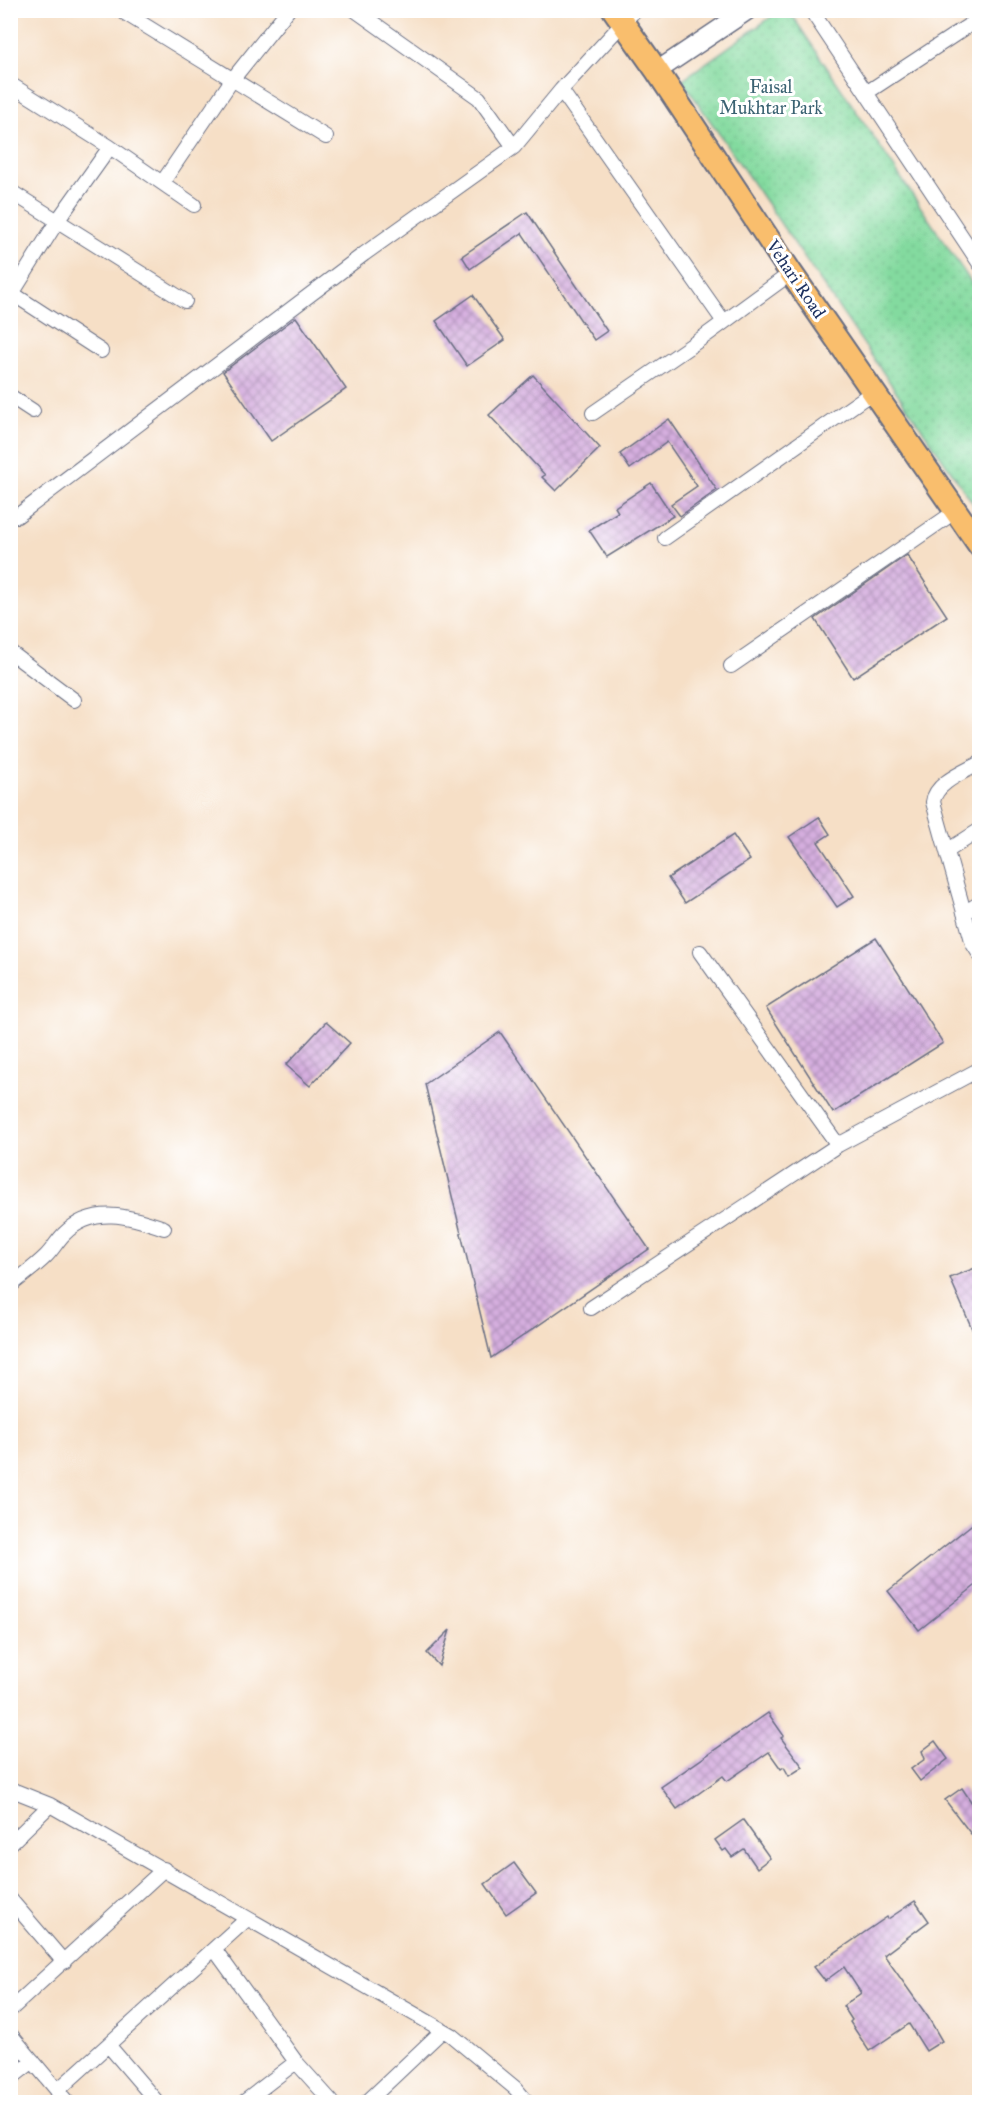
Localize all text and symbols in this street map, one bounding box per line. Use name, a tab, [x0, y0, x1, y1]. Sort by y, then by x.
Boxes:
park label: Faisal Mukhtar Park	[719, 76, 823, 119]
street label: Vehari Road	[761, 235, 830, 323]

